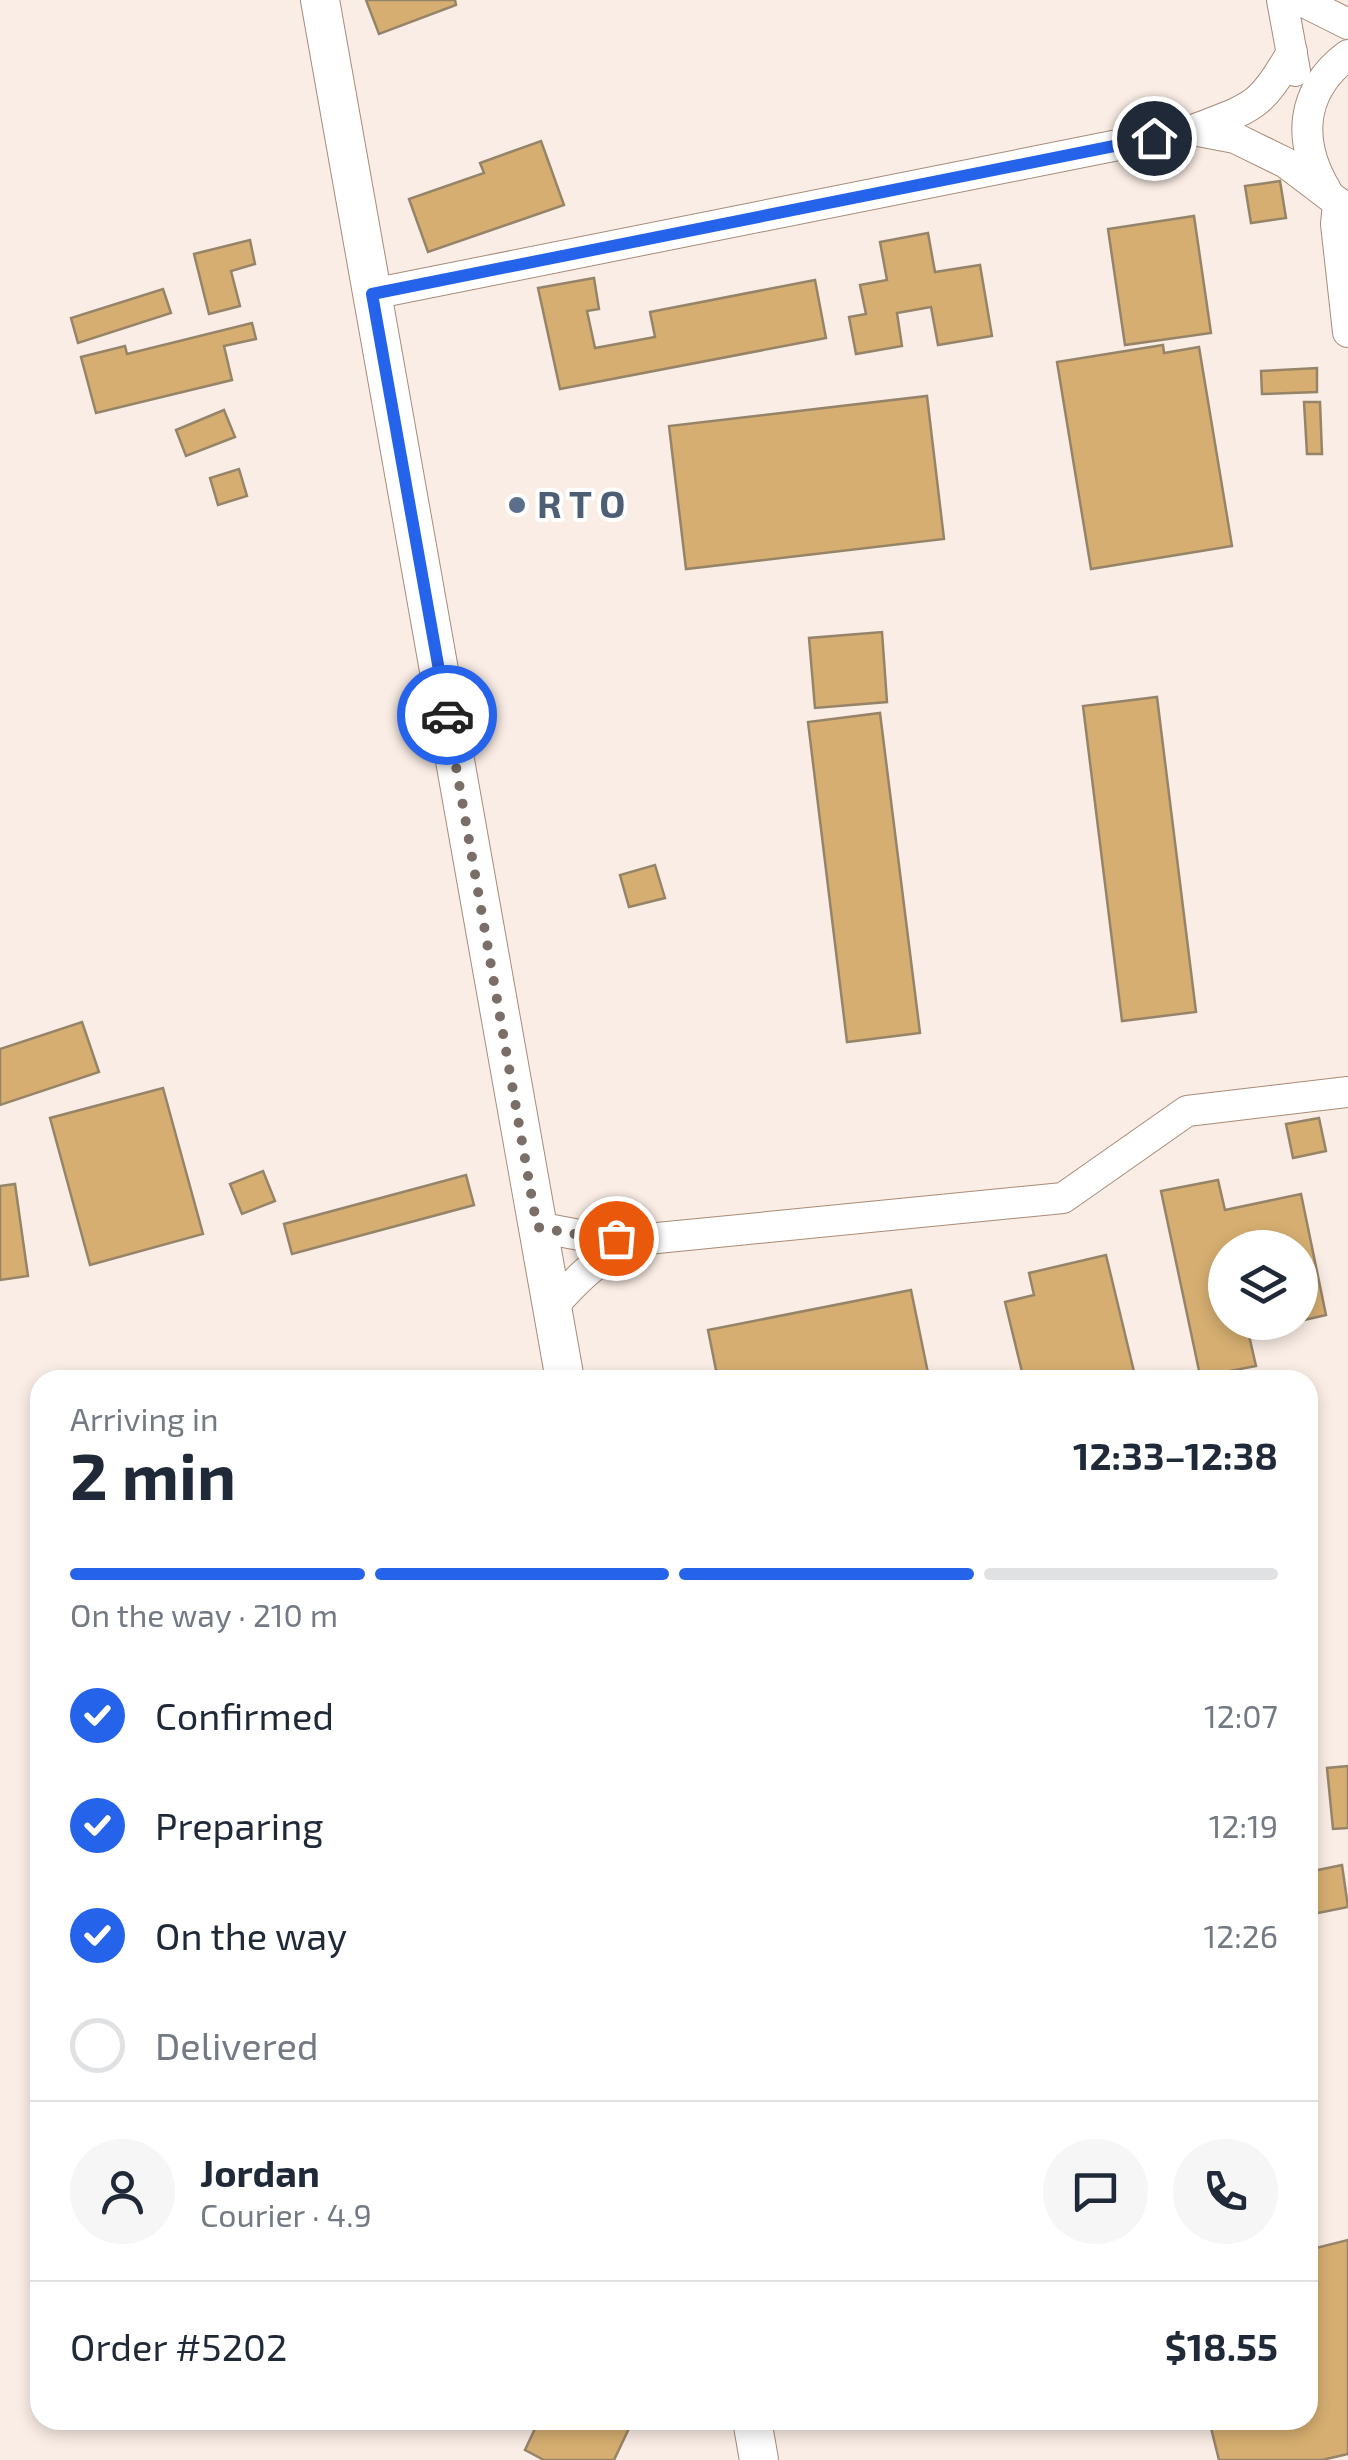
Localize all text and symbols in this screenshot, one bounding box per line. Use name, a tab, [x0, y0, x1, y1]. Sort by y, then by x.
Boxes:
pin	[1112, 96, 1197, 181]
icon: home	[1127, 111, 1182, 166]
place label: R T O	[537, 480, 625, 526]
marker: R T O	[506, 494, 528, 516]
courier	[397, 665, 497, 765]
icon: car	[420, 688, 475, 743]
pin	[574, 1196, 659, 1281]
icon: bag	[589, 1211, 644, 1266]
map controls	[1208, 1230, 1318, 1340]
button: layers	[1208, 1230, 1318, 1340]
text: Arriving in	[70, 1399, 219, 1437]
text: 12:33–12:38	[1073, 1432, 1278, 1478]
text: 2 min	[70, 1435, 236, 1513]
text: On the way · 210 m	[70, 1595, 338, 1633]
icon: check	[70, 1688, 125, 1743]
text: Confirmed	[155, 1692, 334, 1738]
text: 12:07	[1204, 1696, 1278, 1734]
icon: check	[70, 1798, 125, 1853]
text: Preparing	[155, 1802, 323, 1848]
text: 12:19	[1209, 1806, 1278, 1844]
icon: check	[70, 1908, 125, 1963]
text: On the way	[155, 1912, 347, 1958]
text: 12:26	[1203, 1916, 1278, 1954]
text: Delivered	[155, 2022, 319, 2068]
button: person	[70, 2139, 175, 2244]
button: chat	[1043, 2139, 1148, 2244]
button: phone	[1173, 2139, 1278, 2244]
text: Jordan	[200, 2149, 320, 2195]
text: Courier · 4.9	[200, 2195, 372, 2233]
text: Order #5202	[70, 2323, 287, 2369]
text: $18.55	[1165, 2323, 1278, 2369]

